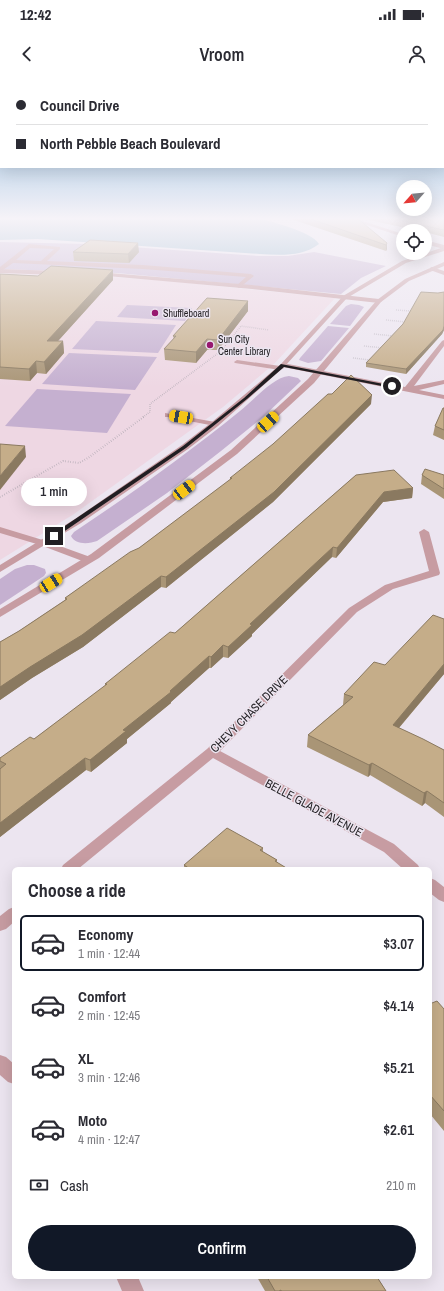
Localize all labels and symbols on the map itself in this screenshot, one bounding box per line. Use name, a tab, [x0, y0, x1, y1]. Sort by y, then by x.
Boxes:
north arrow	[396, 180, 432, 216]
place label: Shuffleboard	[163, 307, 209, 320]
marker: Shuffleboard	[150, 308, 160, 318]
place label: Sun City Center Library	[218, 333, 271, 358]
marker: Sun City Center Library	[205, 340, 215, 350]
route start	[383, 377, 401, 395]
car	[168, 409, 194, 425]
car	[255, 410, 281, 434]
callout: 1 min	[21, 478, 87, 506]
car	[171, 478, 197, 502]
route end	[45, 527, 63, 545]
car	[38, 572, 64, 594]
street label: CHEVY CHASE DRIVE	[207, 672, 291, 756]
street label: BELLE GLADE AVENUE	[262, 775, 366, 841]

